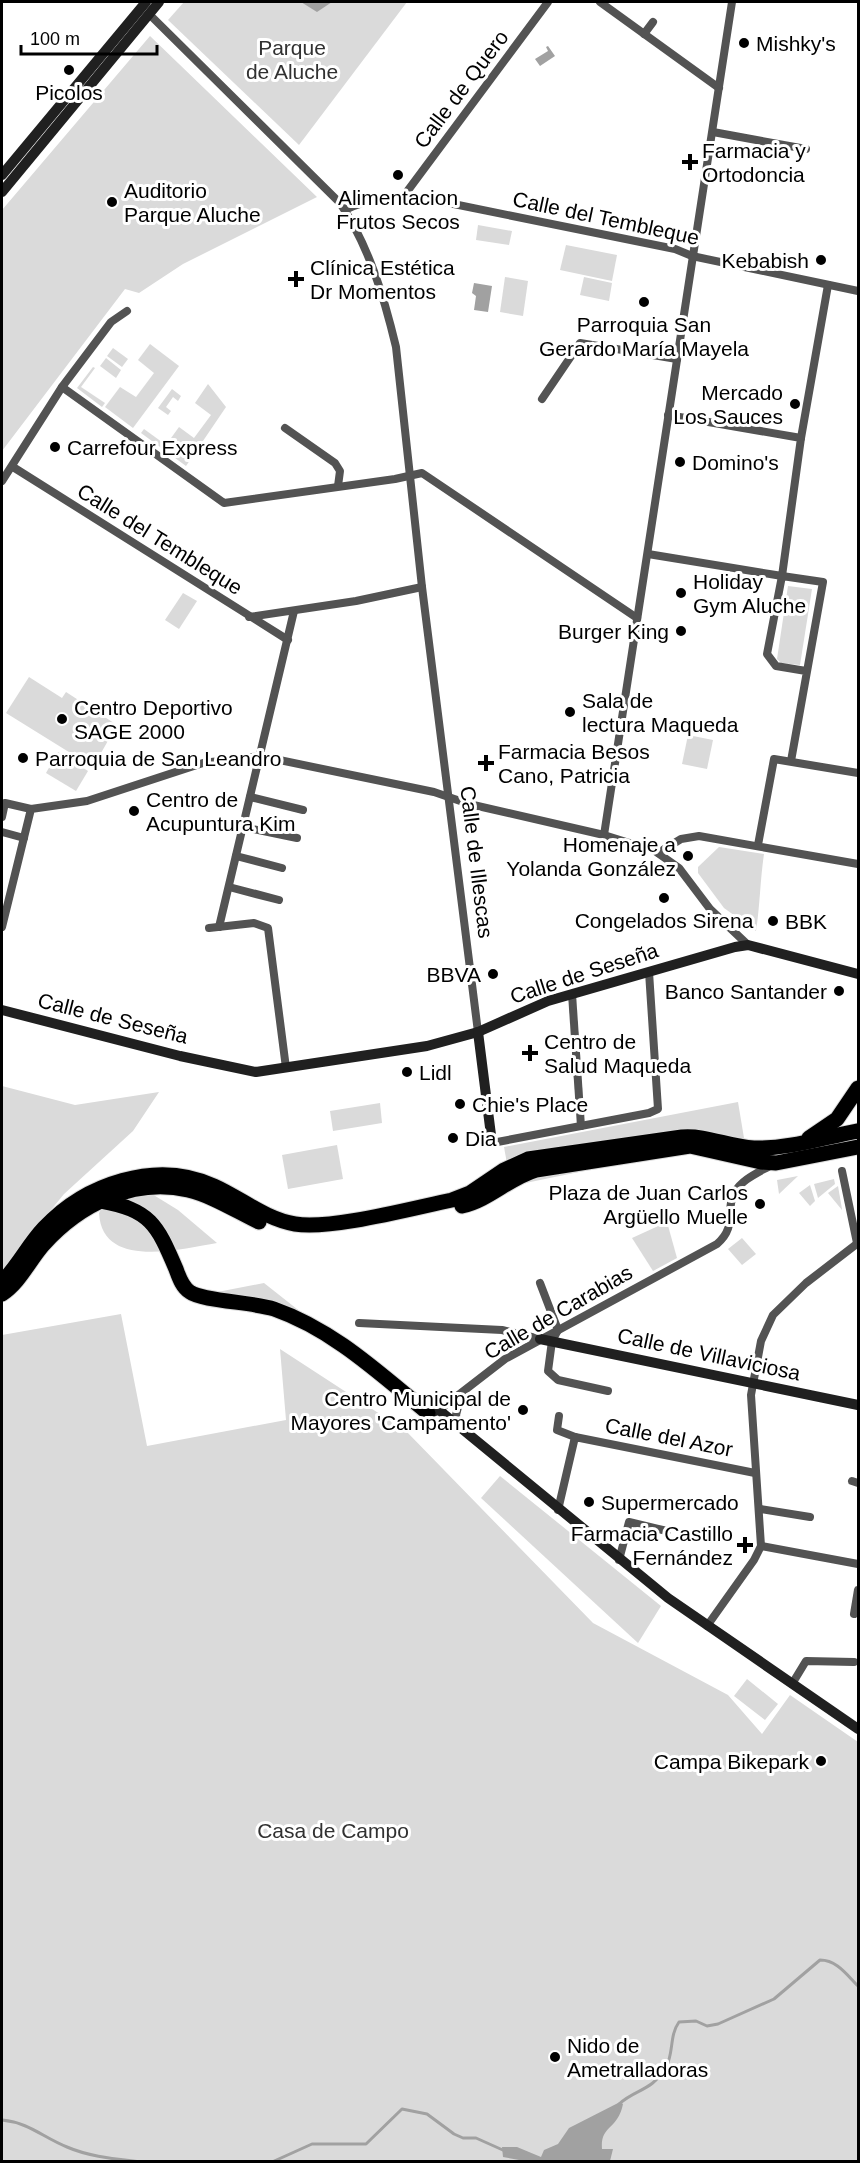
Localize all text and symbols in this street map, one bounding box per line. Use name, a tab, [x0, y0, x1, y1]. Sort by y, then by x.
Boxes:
scale bar	[21, 18, 158, 56]
street label: Calle de Quero	[409, 26, 513, 152]
text: 100 m	[30, 29, 80, 49]
place label: Mishky's	[756, 32, 836, 55]
park label: Parque de Aluche	[246, 36, 338, 83]
marker: Mishky's	[737, 36, 751, 50]
marker: Picolos	[62, 63, 76, 77]
place label: Picolos	[35, 81, 103, 104]
place label: Farmacia y Ortodoncia	[702, 139, 806, 186]
marker: Farmacia y Ortodoncia	[683, 155, 697, 169]
marker: Alimentacion Frutos Secos	[391, 168, 405, 182]
place label: Auditorio Parque Aluche	[124, 179, 261, 226]
place label: Alimentacion Frutos Secos	[336, 186, 460, 233]
street label: Calle del Tembleque	[511, 187, 701, 249]
marker: Auditorio Parque Aluche	[105, 195, 119, 209]
place label: Kebabish	[721, 249, 809, 272]
marker: Kebabish	[814, 253, 828, 267]
place label: Clínica Estética Dr Momentos	[310, 256, 455, 303]
marker: Clínica Estética Dr Momentos	[287, 270, 305, 288]
marker: Parroquia San Gerardo María Mayela	[637, 295, 651, 309]
place label: Parroquia San Gerardo María Mayela	[539, 313, 749, 360]
place label: Mercado Los Sauces	[673, 381, 783, 428]
marker: Mercado Los Sauces	[788, 397, 802, 411]
place label: Carrefour Express	[67, 436, 237, 459]
marker: Carrefour Express	[48, 440, 62, 454]
place label: Domino's	[692, 451, 779, 474]
marker: Domino's	[673, 455, 687, 469]
street label: Calle del Tembleque	[73, 479, 247, 599]
place label: Holiday Gym Aluche	[693, 570, 806, 617]
marker: Holiday Gym Aluche	[674, 586, 688, 600]
place label: Burger King	[558, 620, 669, 643]
marker: Burger King	[674, 624, 688, 638]
place label: Sala de lectura Maqueda	[582, 689, 739, 736]
place label: Centro Deportivo SAGE 2000	[74, 696, 233, 743]
marker: Sala de lectura Maqueda	[563, 705, 577, 719]
marker: Centro Deportivo SAGE 2000	[55, 712, 69, 726]
place label: Farmacia Besos Cano, Patricia	[498, 740, 650, 787]
place label: Parroquia de San Leandro	[35, 747, 281, 770]
marker: Parroquia de San Leandro	[16, 751, 30, 765]
marker: Farmacia Besos Cano, Patricia	[479, 756, 493, 770]
street label: Calle de Illescas	[456, 785, 498, 939]
place label: Centro de Acupuntura Kim	[146, 788, 295, 835]
marker: Centro de Acupuntura Kim	[127, 804, 141, 818]
place label: Homenaje a Yolanda González	[506, 833, 676, 880]
marker: Homenaje a Yolanda González	[681, 849, 695, 863]
marker: Congelados Sirena	[657, 891, 671, 905]
place label: Congelados Sirena	[575, 909, 754, 932]
place label: BBK	[785, 910, 827, 933]
marker: BBK	[766, 914, 780, 928]
street label: Calle de Seseña	[507, 938, 661, 1008]
place label: BBVA	[427, 963, 481, 986]
marker: BBVA	[486, 967, 500, 981]
place label: Banco Santander	[665, 980, 827, 1003]
marker: Banco Santander	[832, 984, 846, 998]
street label: Calle de Seseña	[35, 988, 191, 1048]
place label: Centro de Salud Maqueda	[544, 1030, 691, 1077]
marker: Centro de Salud Maqueda	[521, 1044, 539, 1062]
place label: Lidl	[419, 1061, 452, 1084]
marker: Lidl	[400, 1065, 414, 1079]
place label: Chie's Place	[472, 1093, 588, 1116]
marker: Chie's Place	[453, 1097, 467, 1111]
place label: Dia	[465, 1127, 497, 1150]
marker: Dia	[446, 1131, 460, 1145]
place label: Plaza de Juan Carlos Argüello Muelle	[548, 1181, 748, 1228]
marker: Plaza de Juan Carlos Argüello Muelle	[753, 1197, 767, 1211]
street label: Calle de Carabias	[480, 1260, 636, 1364]
street label: Calle de Villaviciosa	[615, 1323, 803, 1385]
place label: Centro Municipal de Mayores 'Campamento'	[291, 1387, 511, 1434]
marker: Centro Municipal de Mayores 'Campamento'	[516, 1403, 530, 1417]
street label: Calle del Azor	[603, 1413, 735, 1461]
place label: Supermercado	[601, 1491, 739, 1514]
marker: Supermercado	[582, 1495, 596, 1509]
place label: Farmacia Castillo Fernández	[571, 1522, 733, 1569]
marker: Farmacia Castillo Fernández	[738, 1538, 752, 1552]
place label: Campa Bikepark	[654, 1750, 809, 1773]
marker: Campa Bikepark	[814, 1754, 828, 1768]
park label: Casa de Campo	[257, 1819, 409, 1842]
place label: Nido de Ametralladoras	[567, 2034, 708, 2081]
marker: Nido de Ametralladoras	[548, 2050, 562, 2064]

